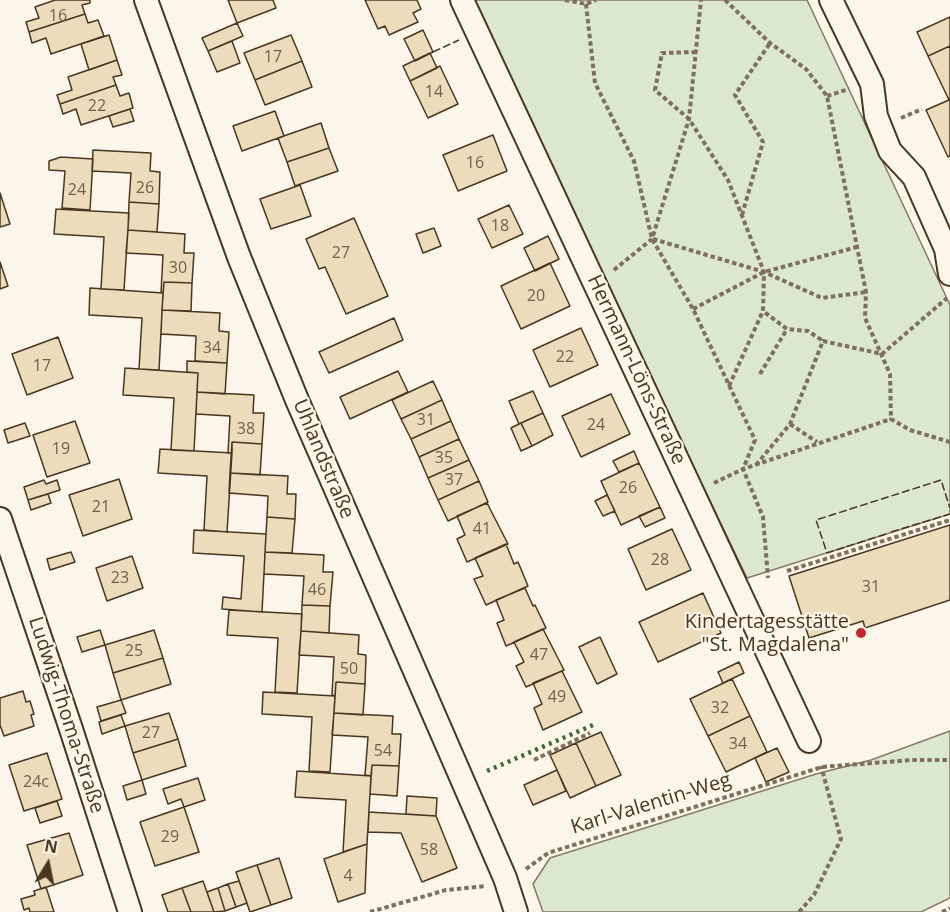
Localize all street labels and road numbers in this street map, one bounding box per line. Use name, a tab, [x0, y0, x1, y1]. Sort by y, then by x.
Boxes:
street label: Hermann-Löns-Straße	[581, 271, 691, 469]
street label: Uhlandstraße	[287, 396, 359, 522]
street label: Ludwig-Thoma-Straße	[23, 614, 109, 816]
street label: Karl-Valentin-Weg	[568, 768, 734, 840]

